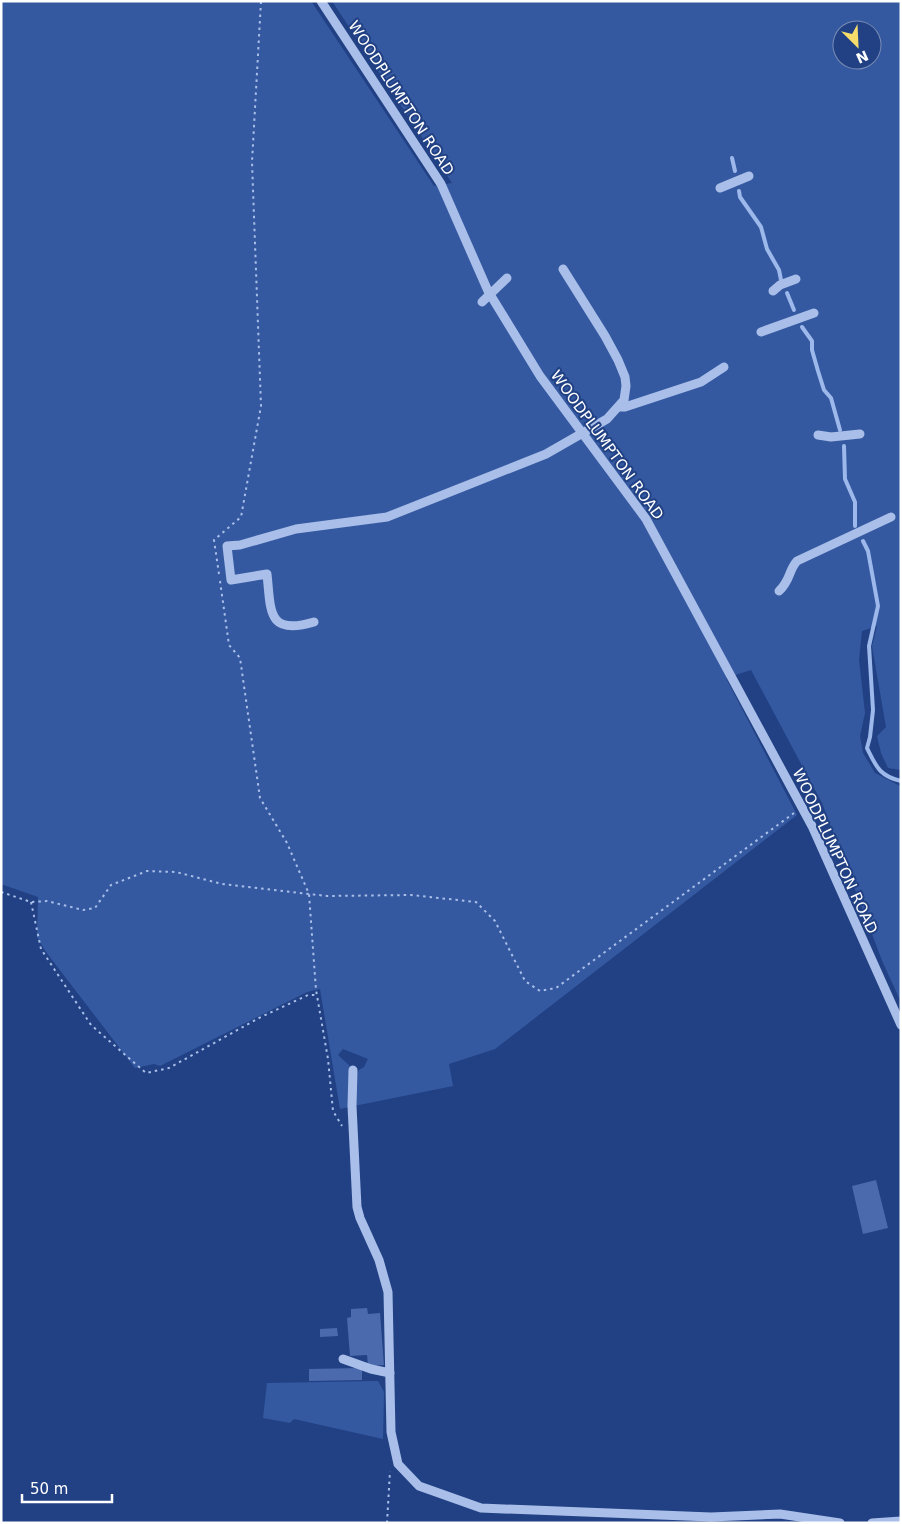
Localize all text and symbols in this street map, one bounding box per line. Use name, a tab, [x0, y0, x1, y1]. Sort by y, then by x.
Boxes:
street label: WOODPLUMPTON ROAD	[344, 17, 458, 179]
north arrow	[832, 20, 882, 70]
text: N	[854, 47, 871, 67]
street label: WOODPLUMPTON ROAD	[547, 367, 667, 523]
street label: WOODPLUMPTON ROAD	[789, 765, 881, 937]
scale bar	[22, 1472, 112, 1504]
text: 50 m	[30, 1480, 68, 1498]

